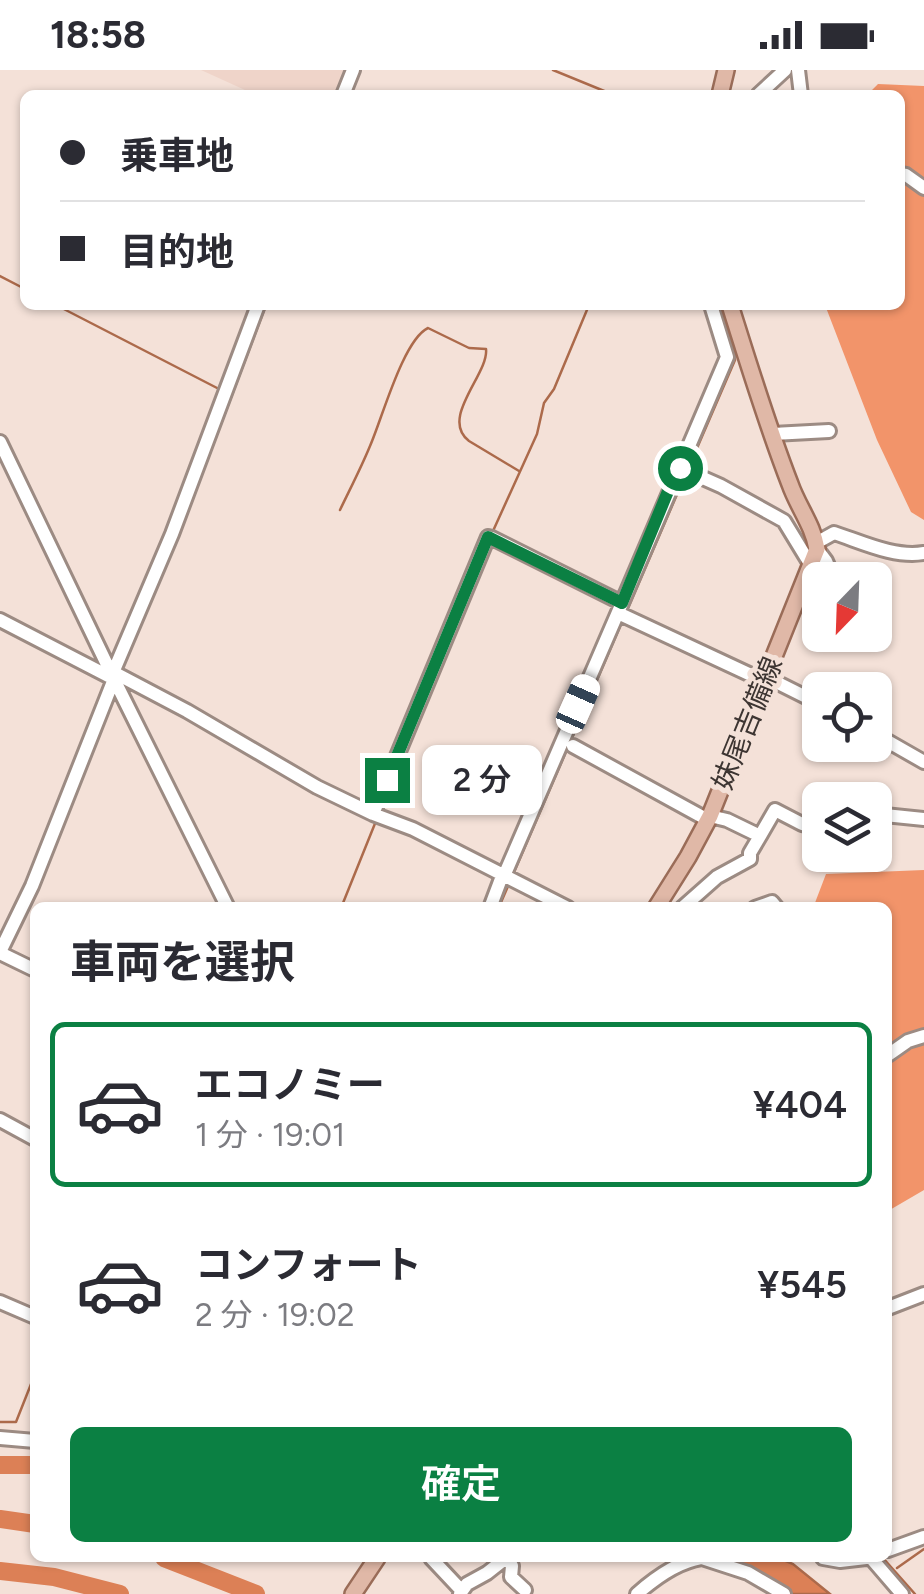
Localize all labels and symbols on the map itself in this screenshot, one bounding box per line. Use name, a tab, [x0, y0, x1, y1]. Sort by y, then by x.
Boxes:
route start	[658, 446, 703, 491]
north arrow	[802, 562, 892, 652]
street label: 妹尾吉備線	[705, 652, 789, 794]
car	[552, 670, 604, 738]
callout: 2 分	[422, 745, 542, 815]
route end	[365, 758, 410, 803]

